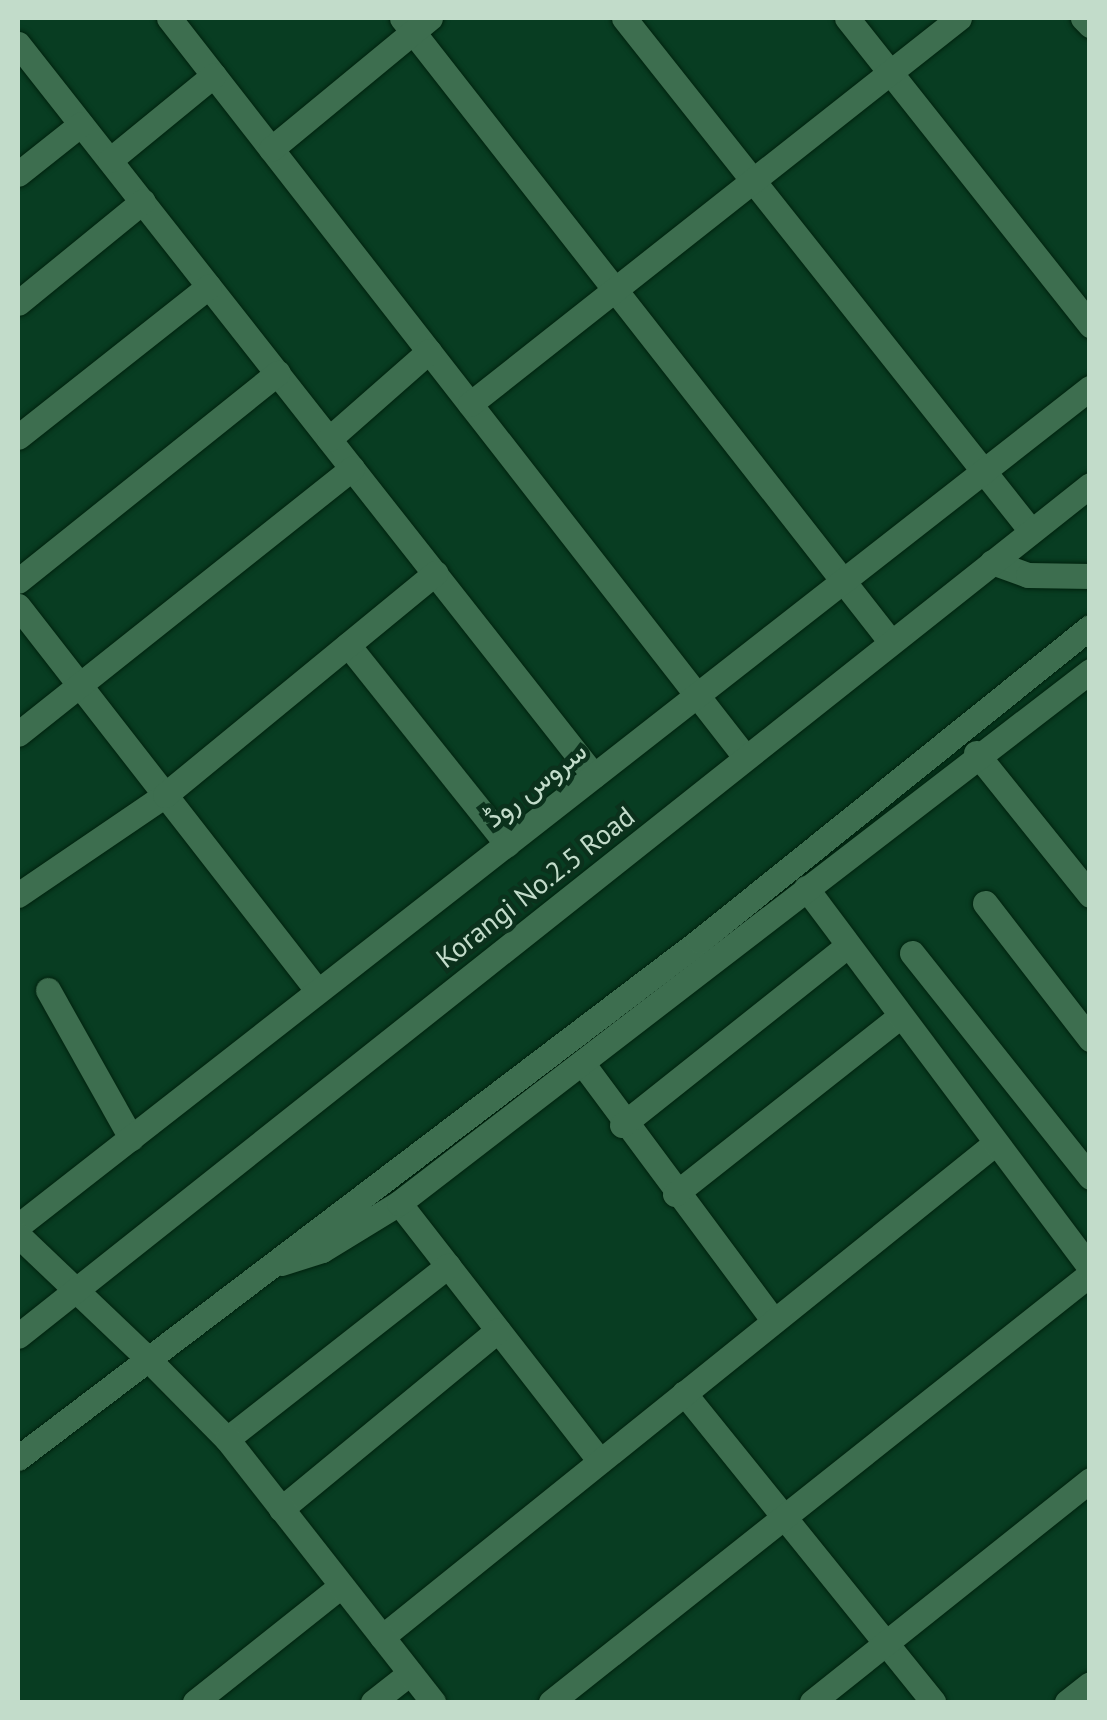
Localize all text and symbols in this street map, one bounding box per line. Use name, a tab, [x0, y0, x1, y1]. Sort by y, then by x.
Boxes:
street label: سروس روڈ	[477, 734, 593, 834]
street label: Korangi No.2.5 Road	[429, 799, 641, 975]

